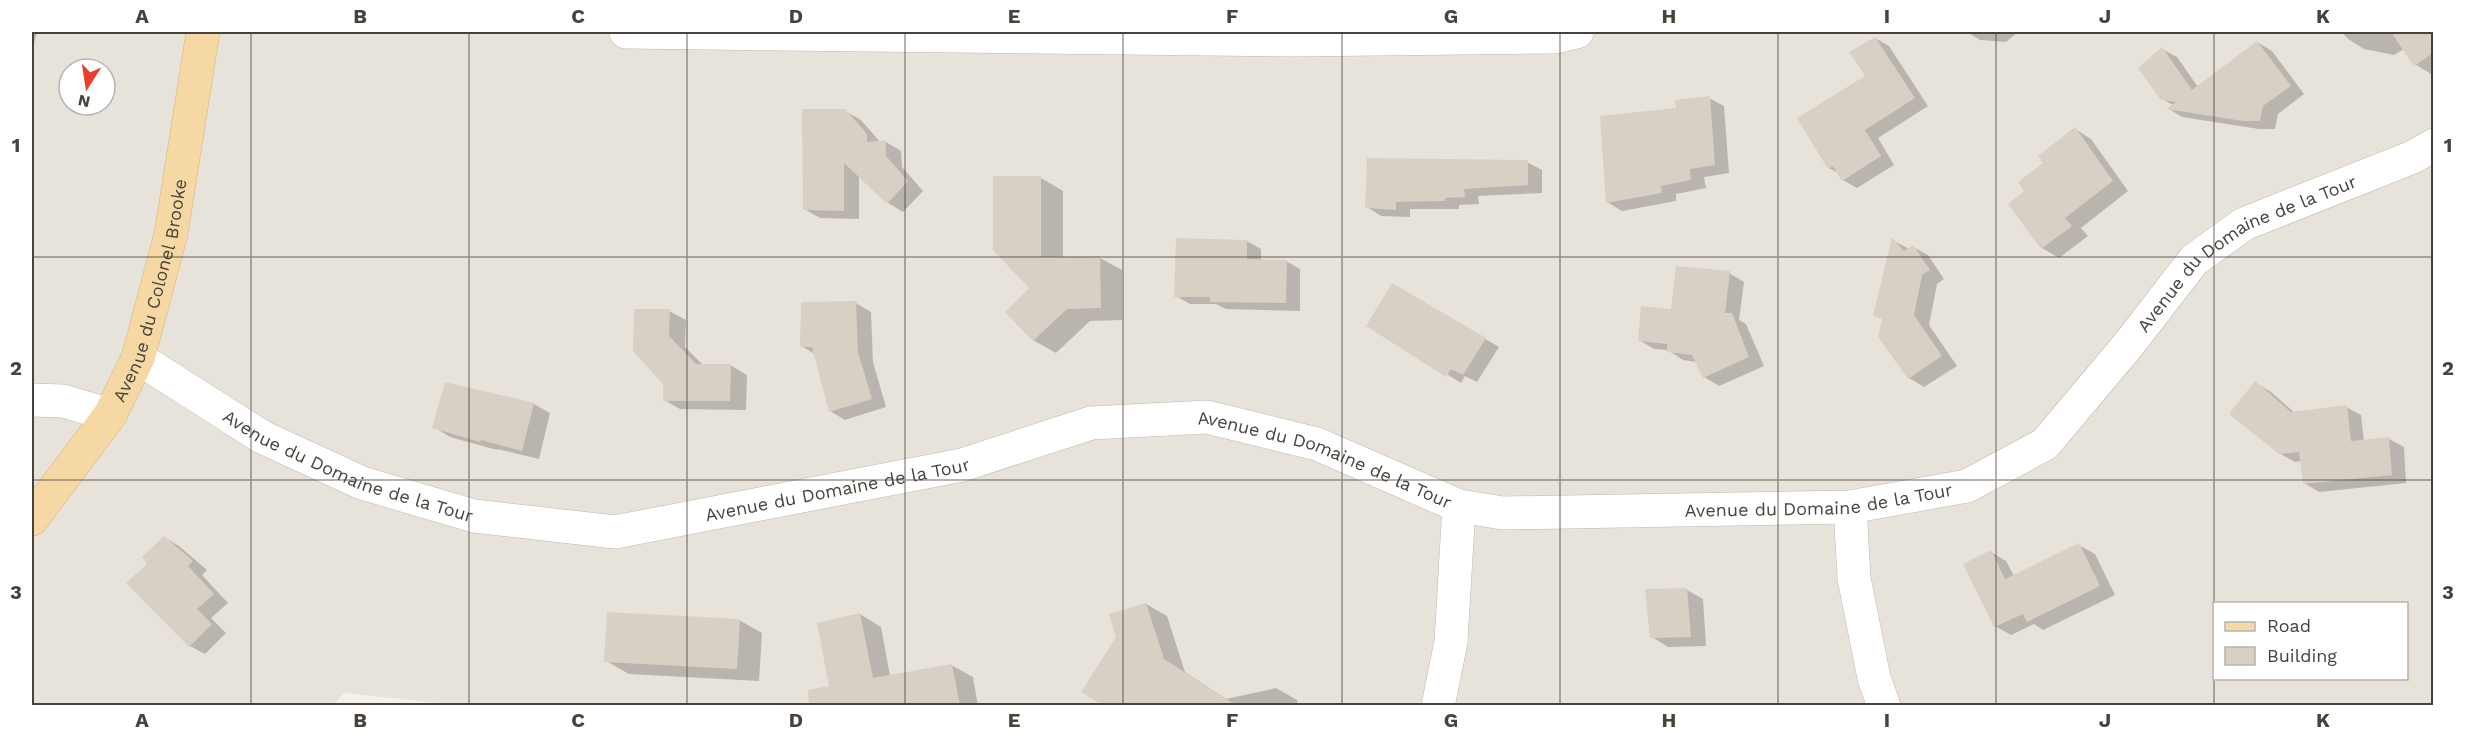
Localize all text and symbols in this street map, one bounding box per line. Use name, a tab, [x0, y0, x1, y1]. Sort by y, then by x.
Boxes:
text: A	[135, 4, 149, 28]
text: B	[353, 4, 367, 28]
text: C	[571, 4, 585, 28]
text: D	[789, 4, 803, 28]
text: E	[1008, 4, 1020, 28]
text: F	[1226, 4, 1238, 28]
text: G	[1444, 4, 1458, 28]
text: H	[1662, 4, 1676, 28]
text: I	[1884, 4, 1890, 28]
text: J	[2099, 4, 2111, 28]
text: K	[2316, 4, 2330, 28]
north arrow	[57, 57, 117, 117]
text: N	[76, 91, 92, 112]
text: 1	[12, 133, 20, 157]
text: 1	[2444, 133, 2452, 157]
street label: Avenue du Domaine de la Tour	[2132, 170, 2359, 336]
street label: Avenue du Colonel Brooke	[108, 177, 190, 405]
text: 2	[10, 356, 22, 380]
text: 2	[2442, 356, 2454, 380]
street label: Avenue du Domaine de la Tour	[220, 405, 476, 526]
street label: Avenue du Domaine de la Tour	[1197, 406, 1455, 512]
street label: Avenue du Domaine de la Tour	[703, 453, 972, 525]
street label: Avenue du Domaine de la Tour	[1685, 478, 1954, 520]
text: 3	[10, 580, 22, 604]
text: 3	[2442, 580, 2454, 604]
legend	[2213, 602, 2408, 680]
text: Road	[2267, 615, 2311, 636]
text: Building	[2267, 645, 2337, 666]
text: A	[135, 708, 149, 732]
text: B	[353, 708, 367, 732]
text: C	[571, 708, 585, 732]
text: D	[789, 708, 803, 732]
text: E	[1008, 708, 1020, 732]
text: F	[1226, 708, 1238, 732]
text: G	[1444, 708, 1458, 732]
text: H	[1662, 708, 1676, 732]
text: I	[1884, 708, 1890, 732]
text: J	[2099, 708, 2111, 732]
text: K	[2316, 708, 2330, 732]

